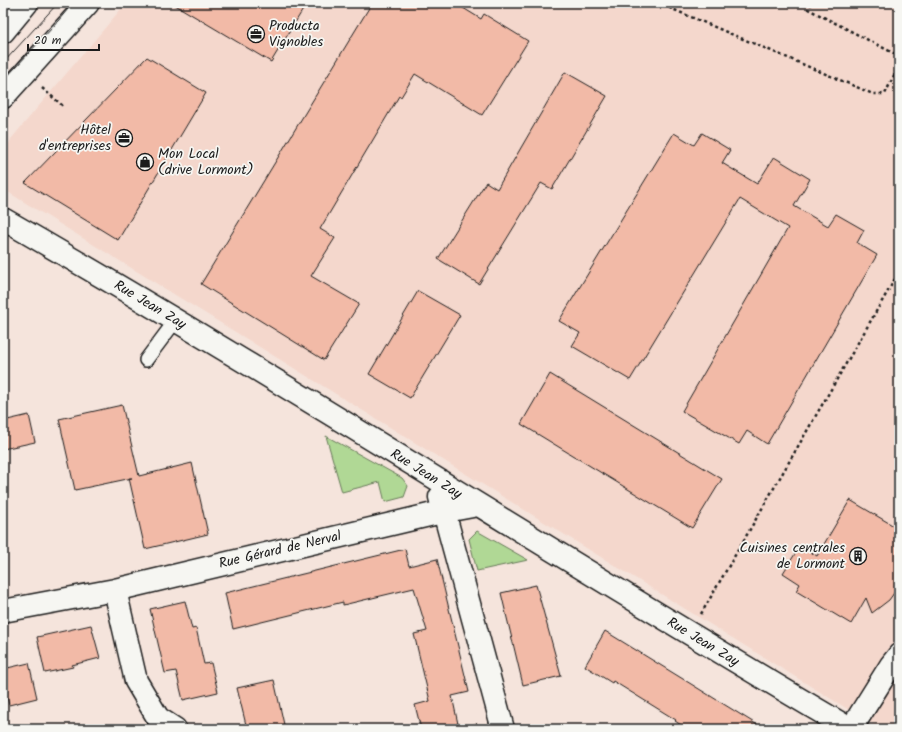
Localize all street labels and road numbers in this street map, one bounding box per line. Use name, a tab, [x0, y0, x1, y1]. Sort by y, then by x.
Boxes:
street label: Rue Jean Zay	[110, 275, 191, 336]
street label: Rue Jean Zay	[386, 443, 467, 505]
street label: Rue Gérard de Nerval	[217, 525, 344, 575]
street label: Rue Jean Zay	[663, 612, 744, 673]

